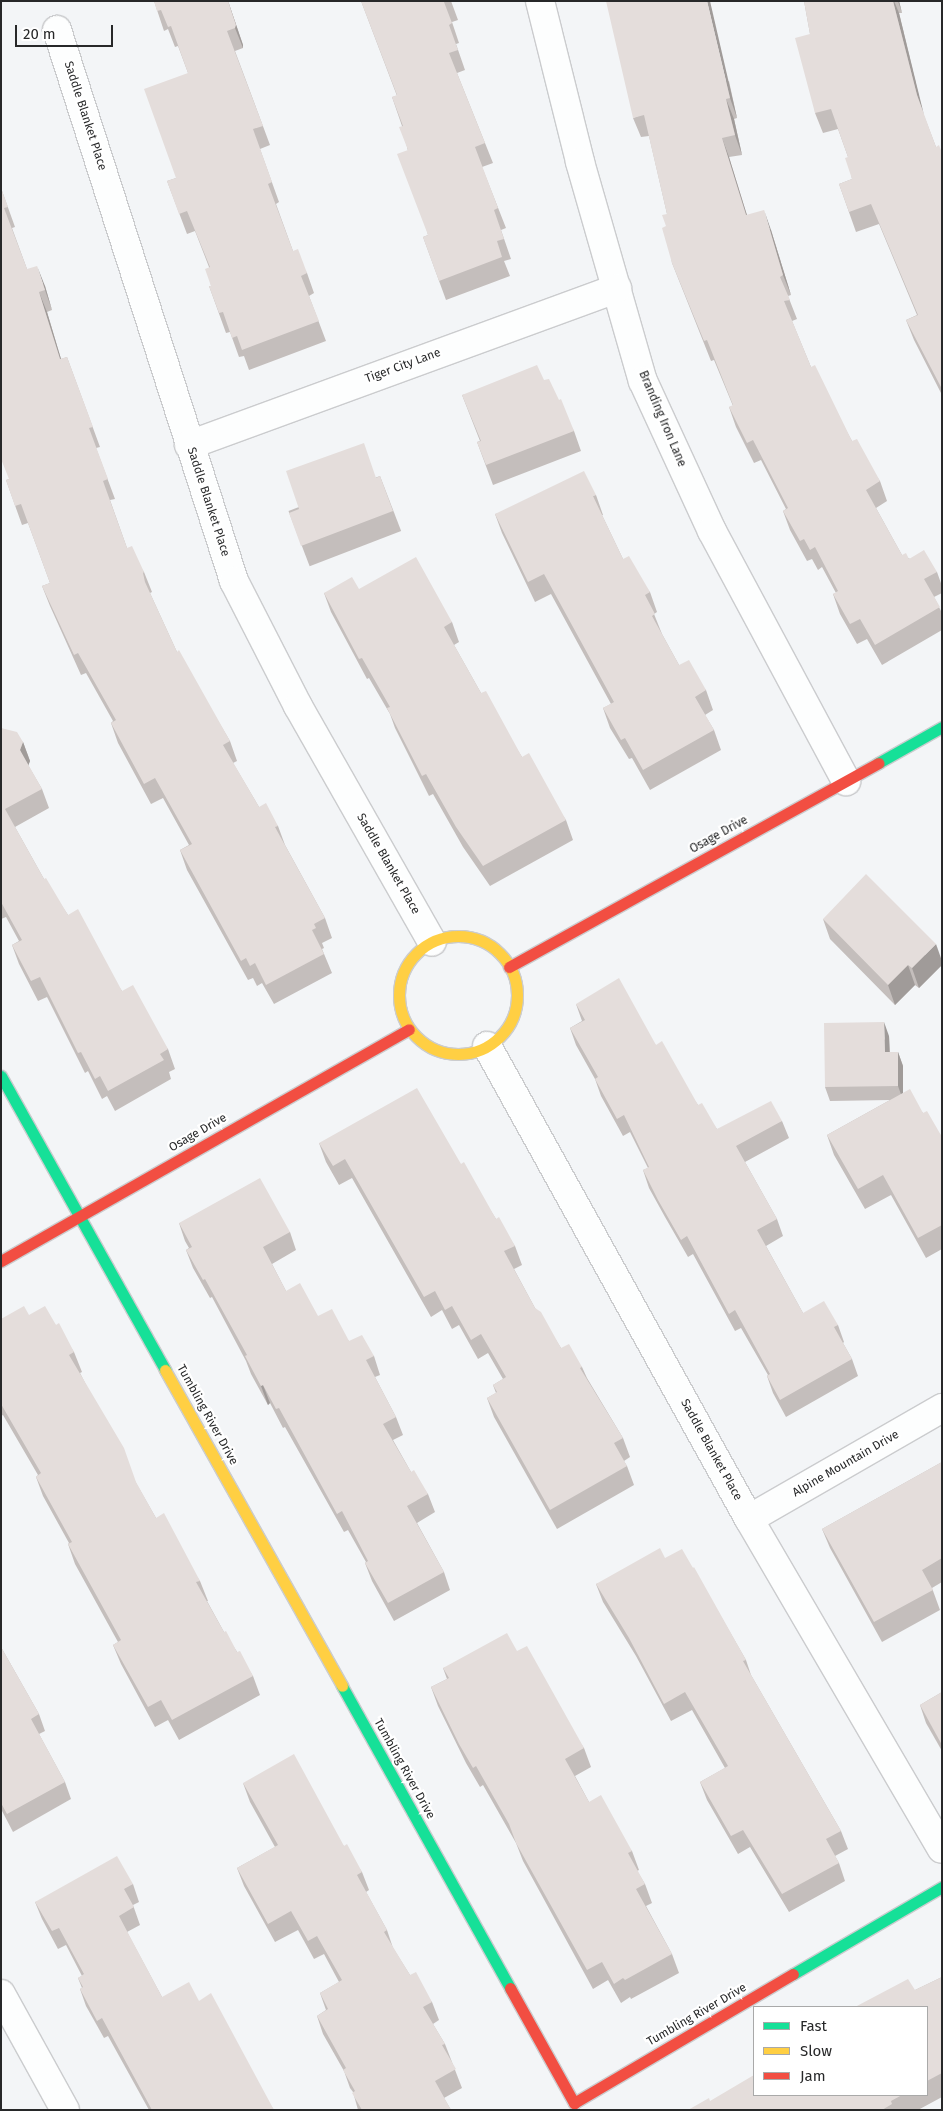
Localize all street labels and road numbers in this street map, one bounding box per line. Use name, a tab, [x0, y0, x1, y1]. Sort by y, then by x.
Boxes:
street label: Saddle Blanket Place	[61, 60, 109, 172]
street label: Tiger City Lane	[363, 346, 443, 386]
street label: Branding Iron Lane	[635, 369, 689, 469]
street label: Saddle Blanket Place	[184, 446, 232, 558]
street label: Saddle Blanket Place	[353, 811, 423, 917]
street label: Osage Drive	[687, 813, 751, 857]
street label: Osage Drive	[167, 1111, 229, 1155]
street label: Tumbling River Drive	[173, 1362, 241, 1468]
street label: Saddle Blanket Place	[677, 1397, 745, 1503]
street label: Alpine Mountain Drive	[790, 1428, 902, 1500]
street label: Tumbling River Drive	[370, 1716, 438, 1822]
street label: Tumbling River Drive	[645, 1981, 749, 2049]

